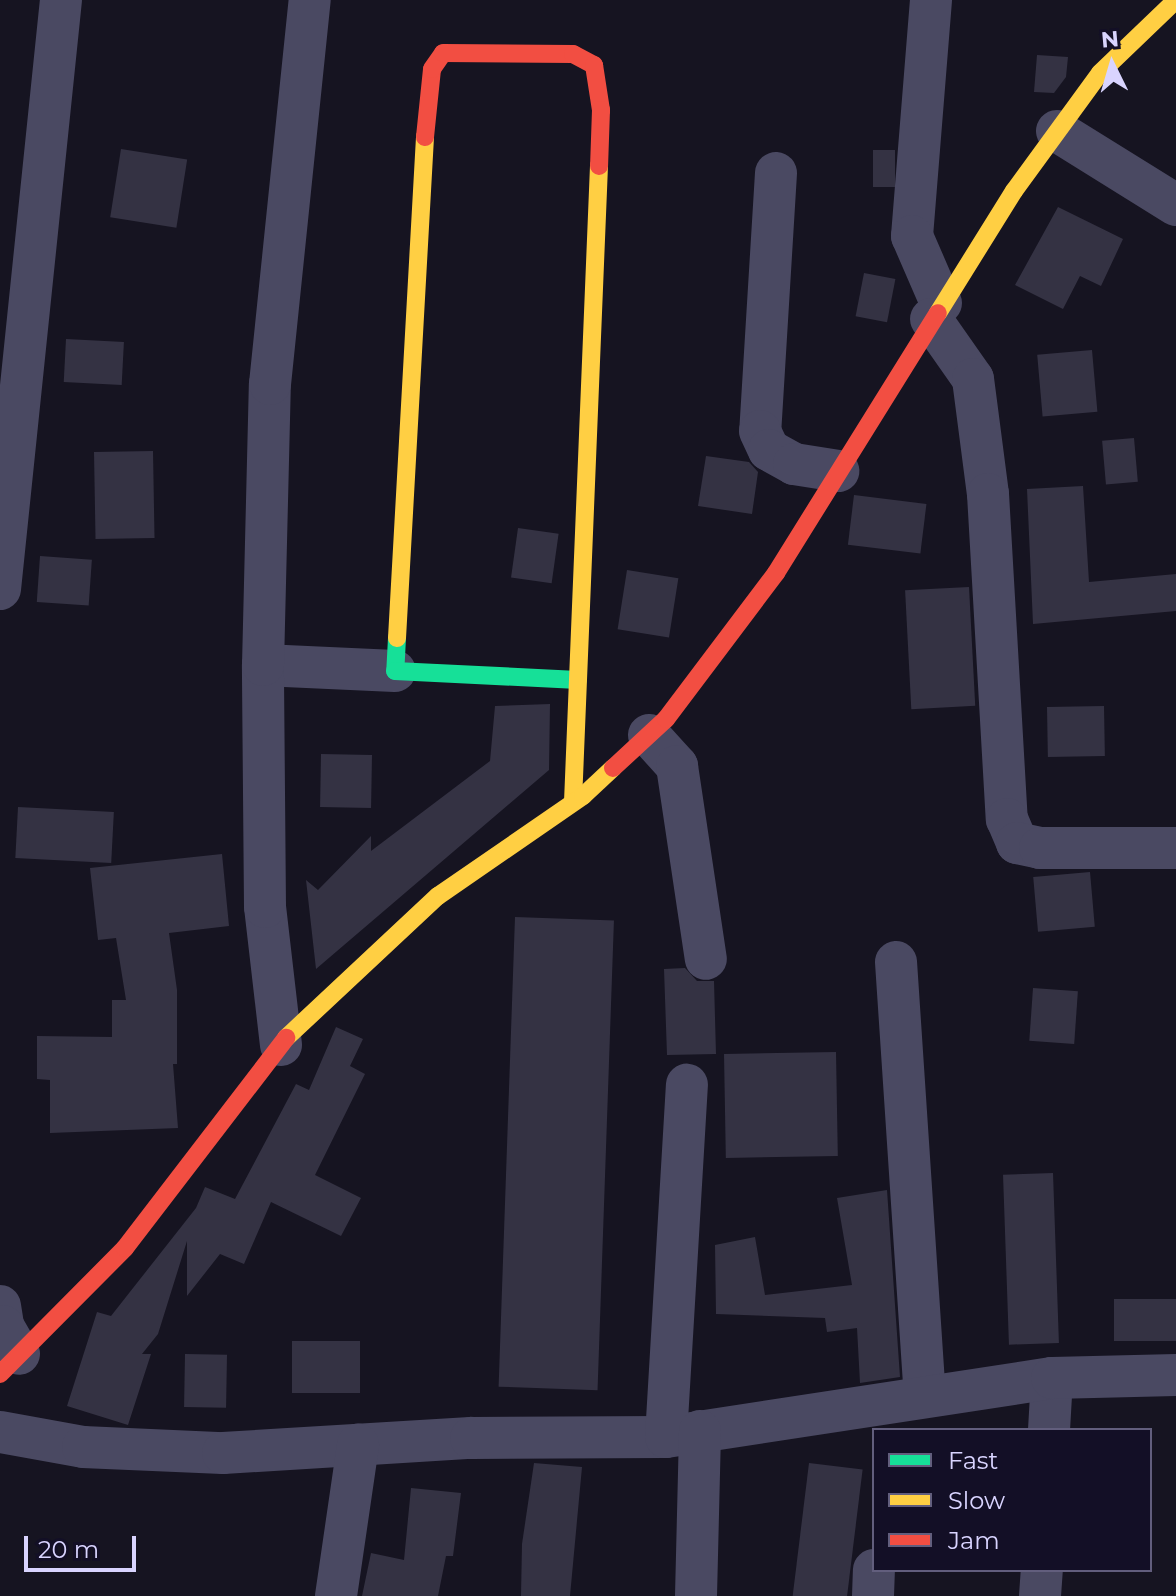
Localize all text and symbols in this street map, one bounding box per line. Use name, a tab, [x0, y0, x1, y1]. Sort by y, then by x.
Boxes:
north arrow	[1072, 24, 1152, 104]
text: N	[1100, 25, 1120, 54]
legend	[872, 1428, 1152, 1572]
text: Fast	[948, 1446, 998, 1475]
text: Slow	[948, 1486, 1005, 1515]
scale bar	[28, 1520, 140, 1570]
text: Jam	[948, 1526, 1000, 1555]
text: 20 m	[38, 1535, 99, 1564]

